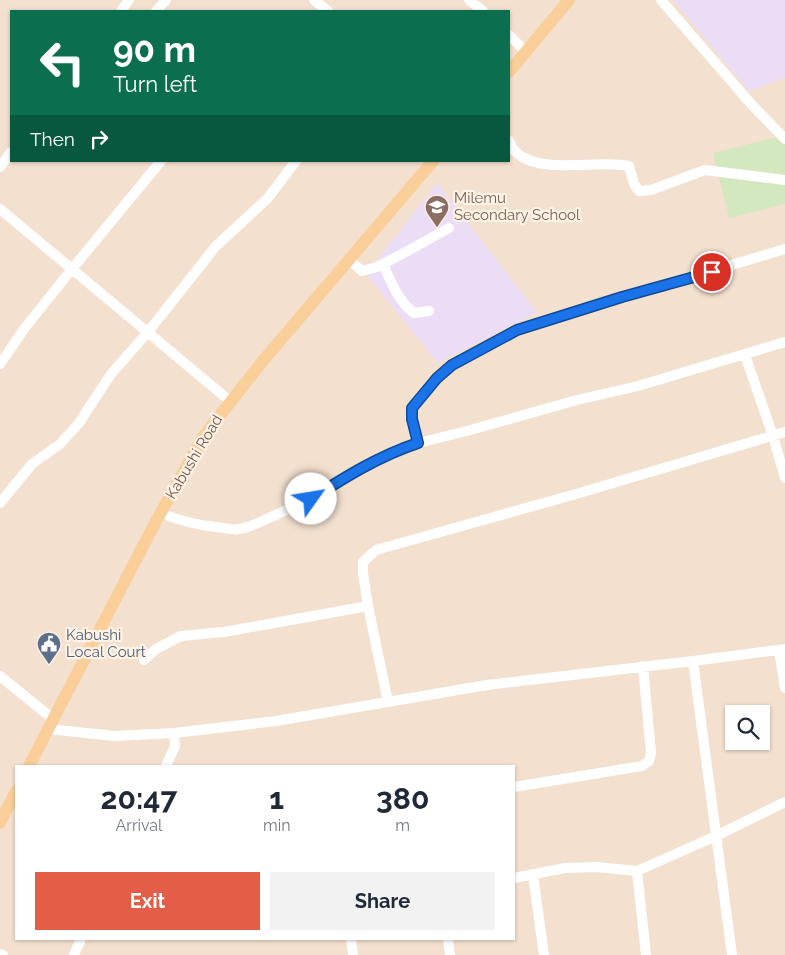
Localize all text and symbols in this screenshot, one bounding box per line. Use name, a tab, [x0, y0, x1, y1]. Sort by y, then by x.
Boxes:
text: 90 m	[113, 29, 196, 70]
icon: left	[30, 30, 95, 95]
text: Turn left	[113, 71, 197, 97]
icon: right	[85, 125, 113, 153]
text: Then	[30, 128, 75, 150]
place label: Milemu Secondary School	[454, 189, 581, 224]
school or university icon: Milemu Secondary School	[424, 194, 450, 228]
pin	[691, 251, 733, 293]
icon: arrive	[698, 258, 726, 286]
street label: Kabushi Road	[162, 412, 226, 502]
position arrow	[284, 472, 336, 524]
place label: Kabushi Local Court	[66, 626, 146, 661]
public building icon: Kabushi Local Court	[36, 631, 62, 665]
map controls	[725, 705, 770, 750]
button: search	[725, 705, 770, 750]
text: 20:47	[101, 781, 177, 816]
text: 1	[269, 781, 284, 816]
text: 380	[376, 781, 429, 816]
text: Arrival	[116, 816, 162, 835]
text: min	[263, 816, 290, 835]
text: m	[395, 816, 410, 835]
button: Exit	[35, 872, 260, 930]
button: Share	[270, 872, 495, 930]

